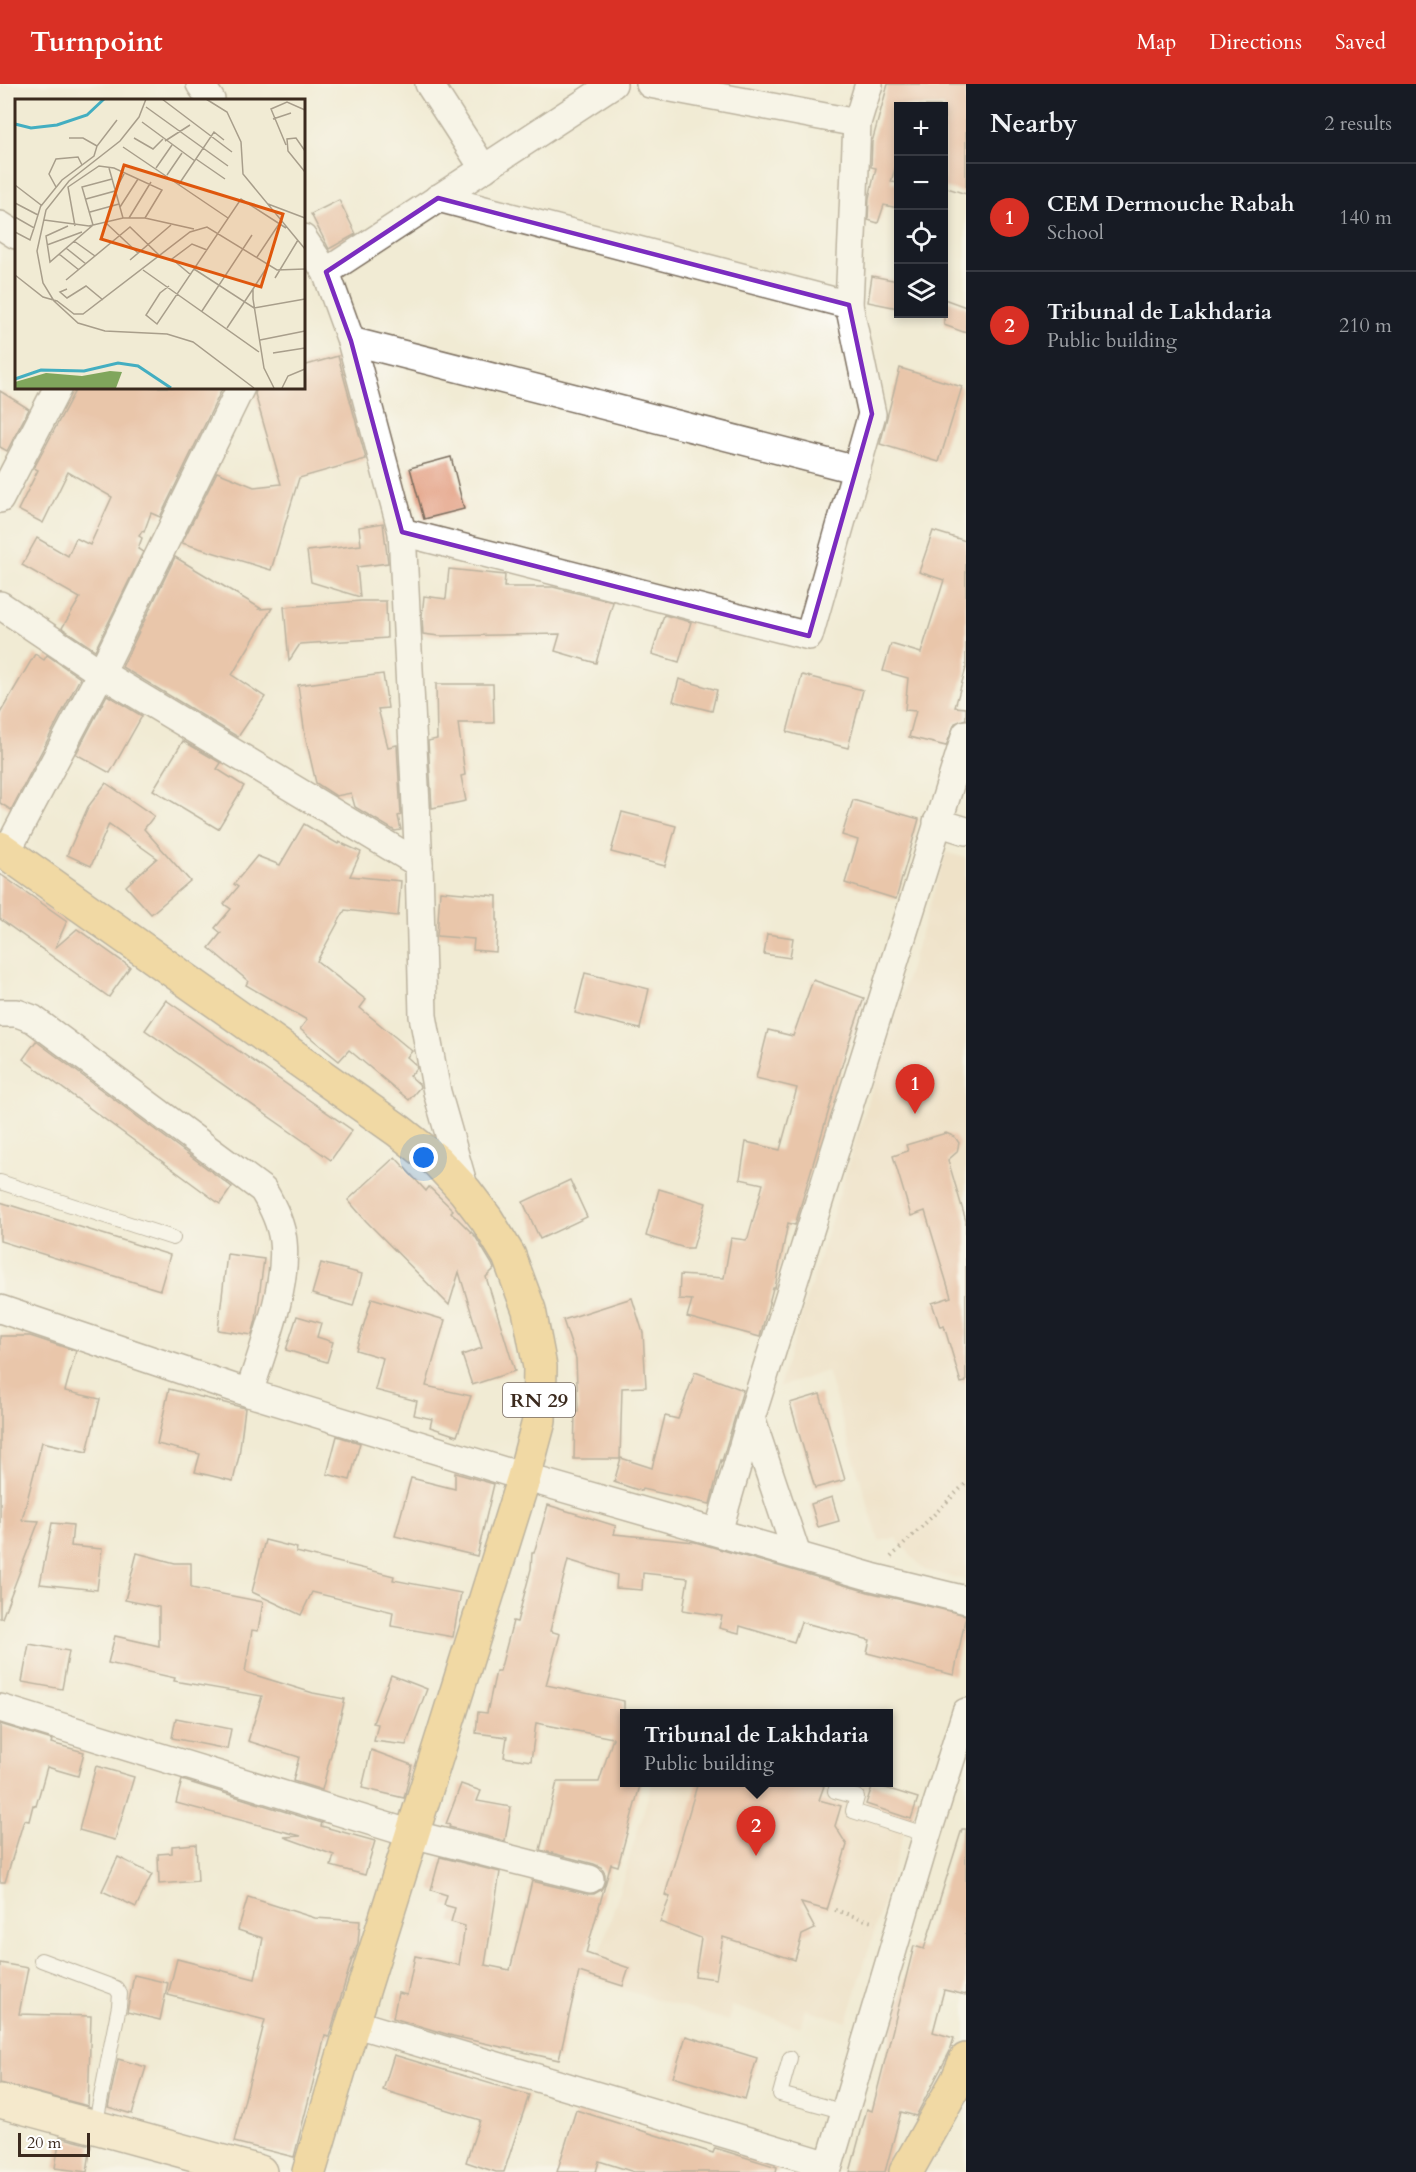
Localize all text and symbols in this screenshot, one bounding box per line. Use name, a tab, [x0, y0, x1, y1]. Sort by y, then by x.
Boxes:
text: Turnpoint	[30, 23, 163, 61]
text: Map	[1136, 28, 1176, 57]
text: Directions	[1209, 28, 1302, 57]
text: Saved	[1335, 28, 1386, 57]
inset map	[15, 99, 304, 388]
map controls	[894, 102, 948, 318]
button: +	[894, 102, 948, 156]
text: Nearby	[990, 106, 1078, 141]
text: 2 results	[1324, 110, 1392, 137]
button: −	[894, 156, 948, 210]
text: CEM Dermouche Rabah	[1047, 189, 1295, 219]
text: 1	[1004, 204, 1015, 231]
text: 140 m	[1339, 204, 1392, 231]
button: locate	[894, 210, 948, 264]
text: School	[1047, 219, 1104, 246]
button: layers	[894, 264, 948, 318]
text: Tribunal de Lakhdaria	[1047, 297, 1272, 327]
text: 2	[1004, 312, 1015, 339]
text: 210 m	[1339, 312, 1392, 339]
text: Public building	[1047, 327, 1177, 354]
pin: 1	[896, 1064, 934, 1114]
your location	[409, 1143, 438, 1172]
road number: RN 29	[503, 1383, 575, 1417]
popup	[620, 1709, 893, 1787]
text: Tribunal de Lakhdaria	[644, 1720, 869, 1750]
text: Public building	[644, 1750, 774, 1777]
pin: 2	[736, 1806, 776, 1856]
scale bar	[18, 2130, 90, 2158]
text: 20 m	[27, 2132, 61, 2154]

